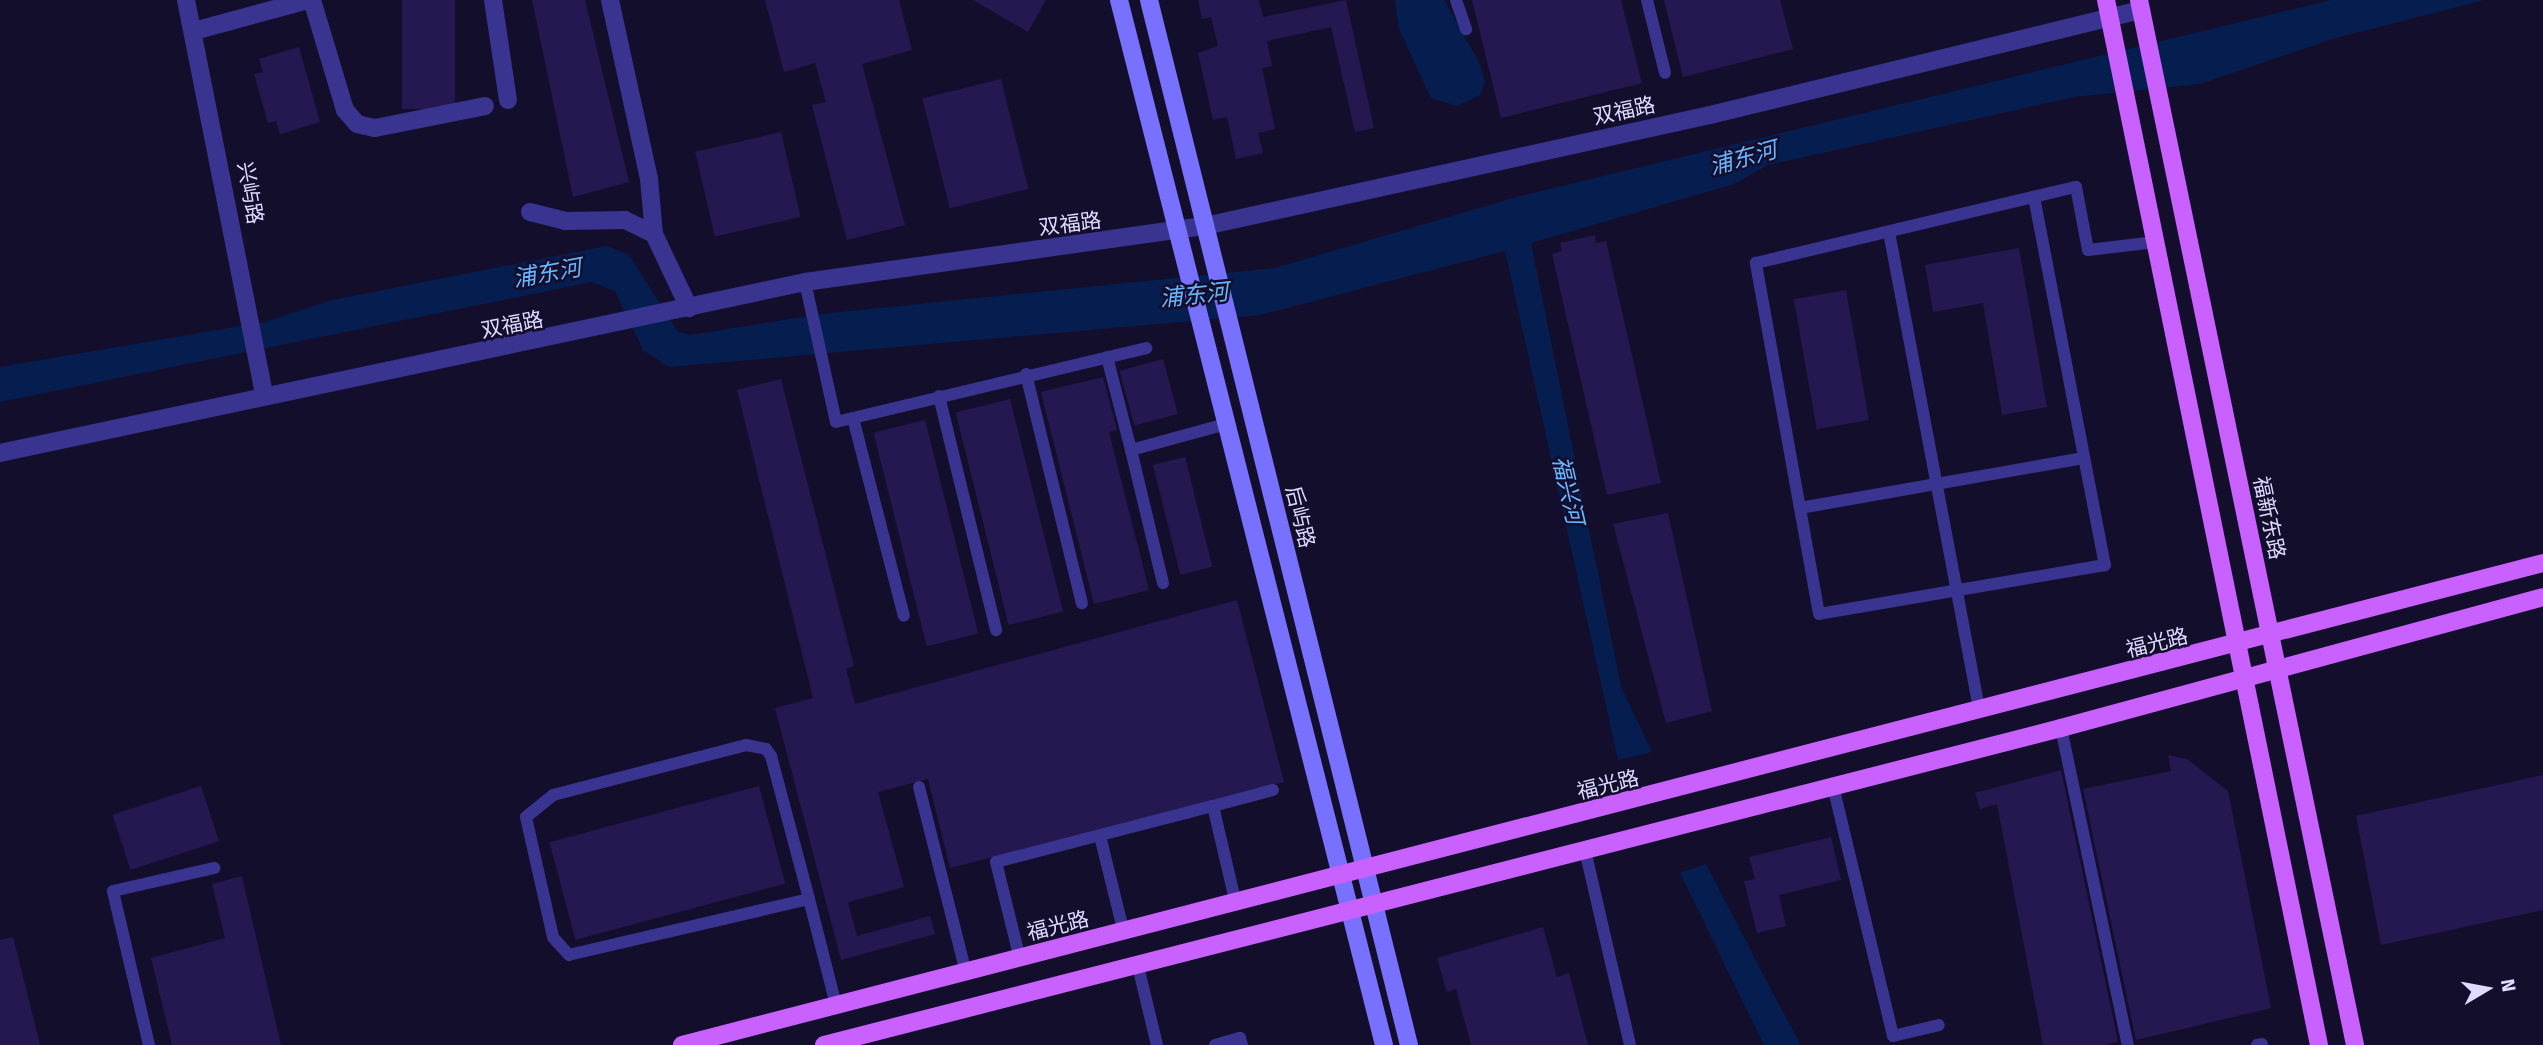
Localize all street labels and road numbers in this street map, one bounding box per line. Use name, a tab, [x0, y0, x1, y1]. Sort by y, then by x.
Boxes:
street label: 双福路	[1591, 92, 1657, 130]
street label: 兴屿路	[232, 160, 268, 226]
street label: 双福路	[1037, 208, 1103, 240]
street label: 双福路	[479, 307, 545, 343]
street label: 福新东路	[2248, 474, 2290, 562]
street label: 后屿路	[1280, 483, 1320, 551]
street label: 福光路	[2123, 623, 2191, 663]
street label: 福光路	[1574, 765, 1642, 805]
street label: 福光路	[1024, 906, 1092, 946]

